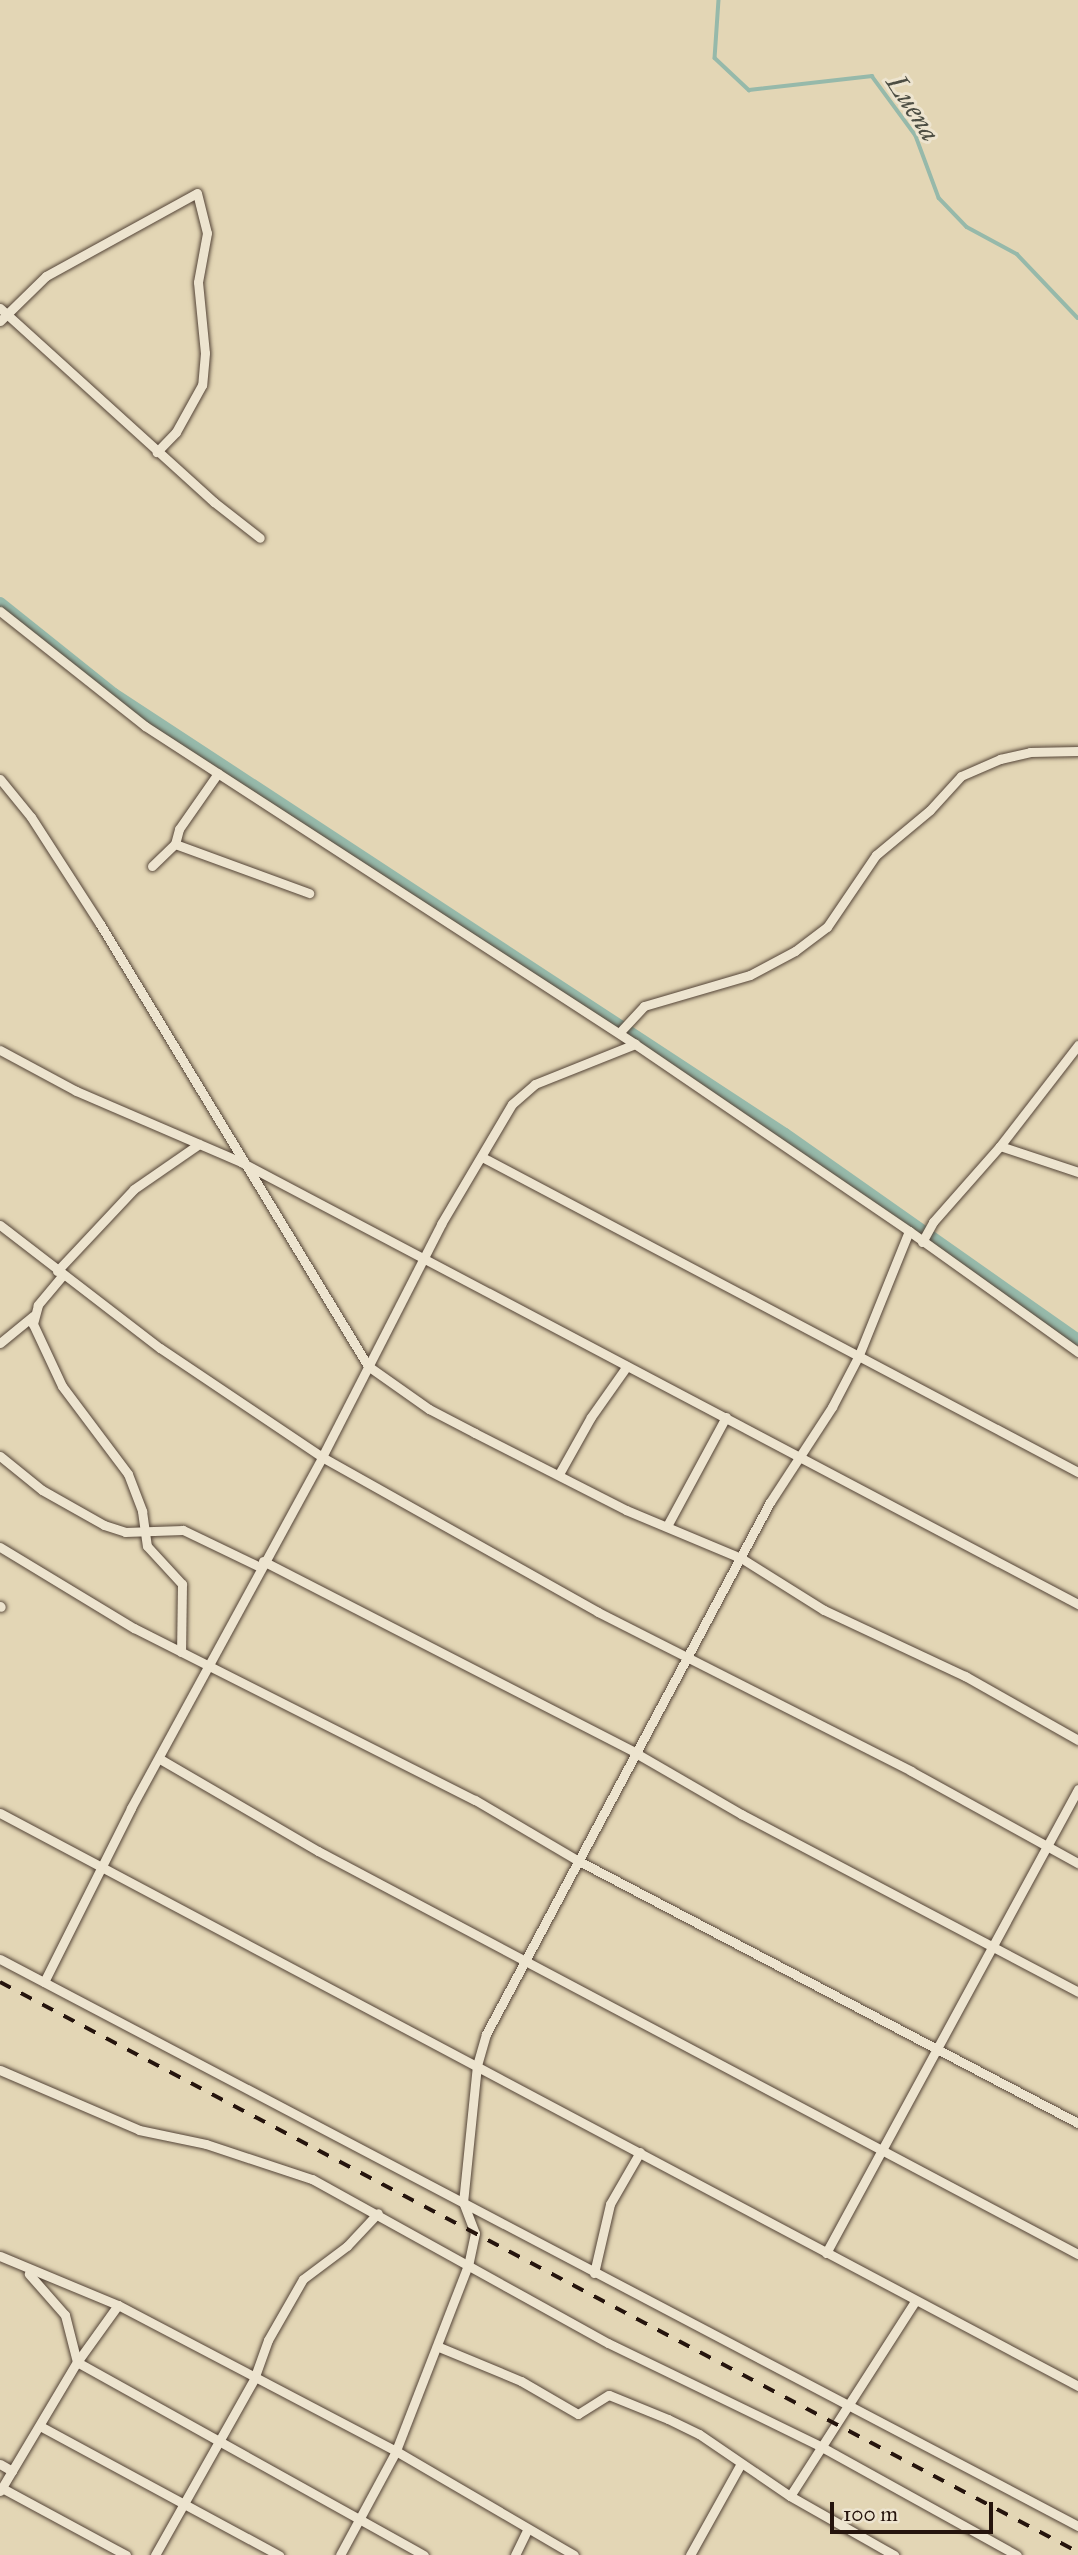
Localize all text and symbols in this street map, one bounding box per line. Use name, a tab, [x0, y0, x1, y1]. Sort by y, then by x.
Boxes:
water label: Luena	[879, 68, 947, 148]
scale bar	[833, 2488, 996, 2532]
text: 100 m	[843, 2501, 898, 2527]

